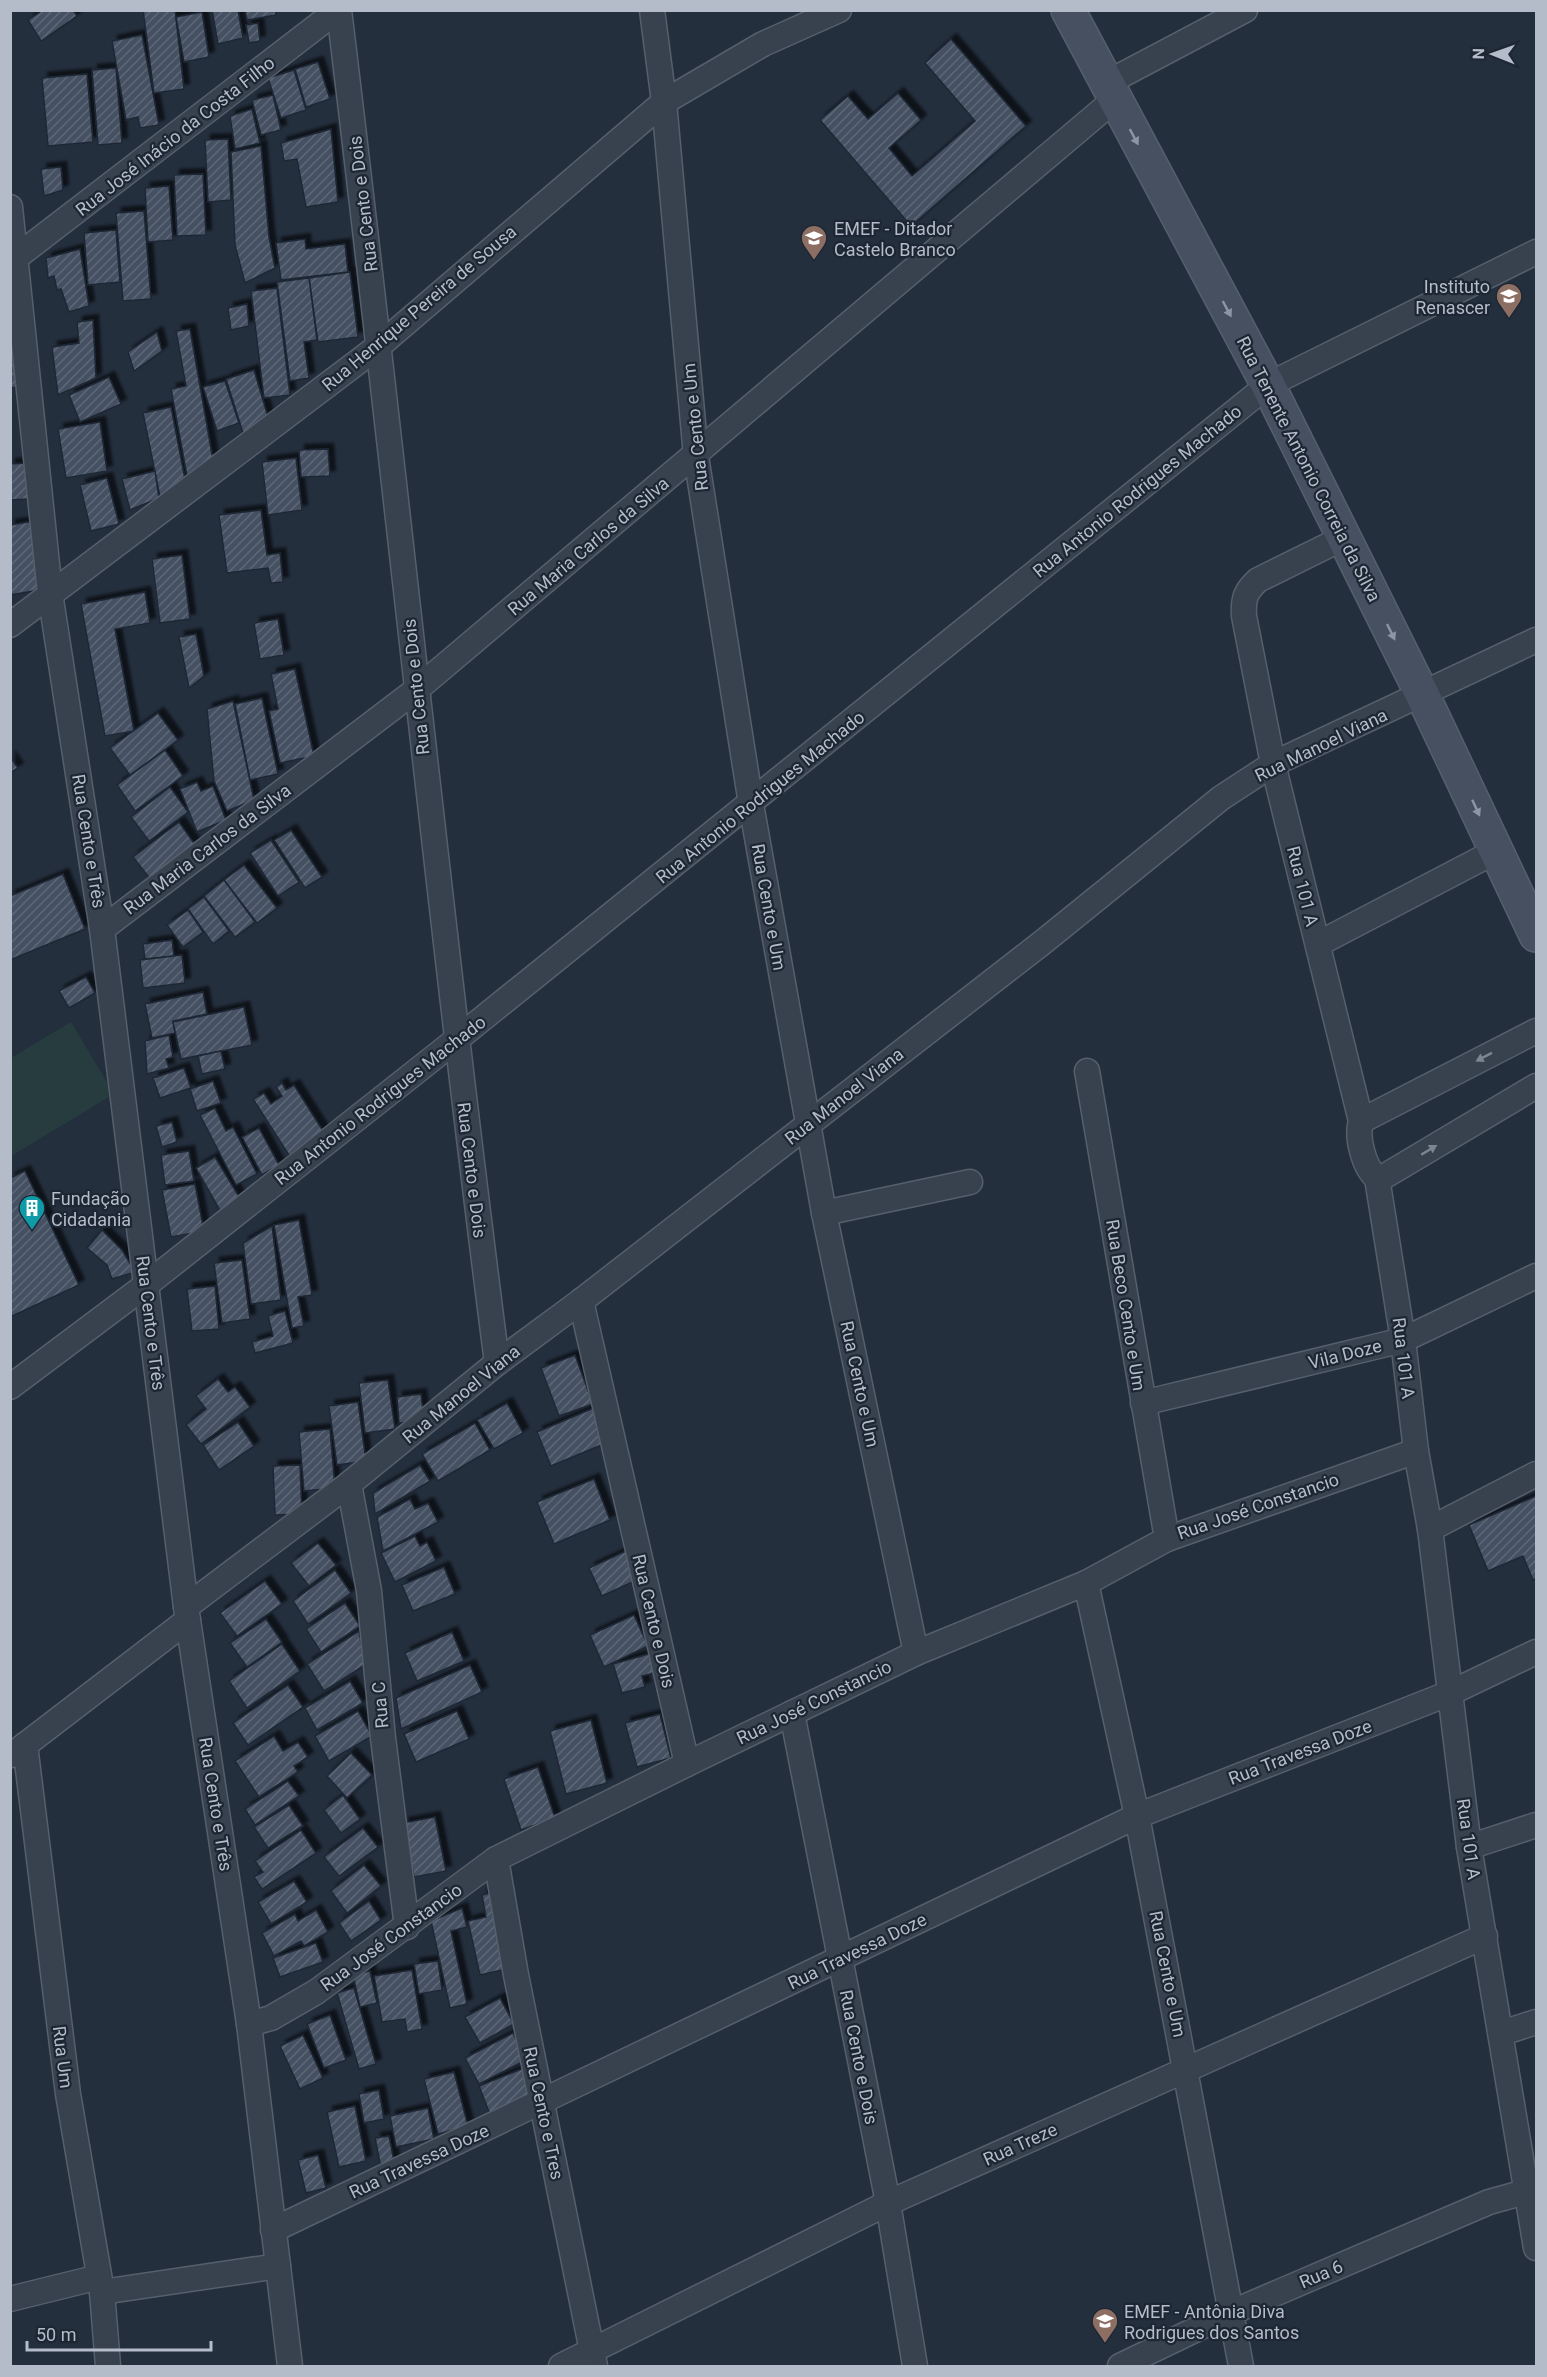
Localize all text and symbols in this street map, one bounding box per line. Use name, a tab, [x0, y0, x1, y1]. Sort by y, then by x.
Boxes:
north arrow	[1463, 24, 1523, 84]
text: N	[1469, 48, 1488, 60]
street label: Rua José Inácio da Costa Filho	[71, 52, 279, 220]
one-way arrow	[1129, 129, 1139, 146]
street label: Rua Cento e Dois	[344, 135, 382, 273]
place label: EMEF - Ditador Castelo Branco	[834, 218, 956, 260]
street label: Rua Henrique Pereira de Sousa	[318, 221, 520, 395]
school or university icon: EMEF - Ditador Castelo Branco	[799, 223, 829, 261]
place label: Instituto Renascer	[1415, 276, 1490, 318]
school or university icon: Instituto Renascer	[1494, 281, 1524, 319]
one-way arrow	[1222, 300, 1232, 317]
street label: Rua Tenente Antonio Correia da Silva	[1233, 333, 1385, 605]
street label: Rua Cento e Um	[678, 362, 712, 492]
street label: Rua Antonio Rodrigues Machado	[1028, 400, 1246, 582]
street label: Rua Maria Carlos da Silva	[503, 472, 673, 620]
street label: Rua Cento e Dois	[398, 618, 434, 756]
one-way arrow	[1387, 623, 1396, 640]
street label: Rua Manoel Viana	[1251, 704, 1391, 786]
street label: Rua Antonio Rodrigues Machado	[651, 706, 869, 888]
street label: Rua Cento e Três	[68, 772, 110, 910]
street label: Rua Maria Carlos da Silva	[119, 779, 295, 919]
one-way arrow	[1471, 799, 1480, 816]
street label: Rua Cento e Um	[748, 842, 790, 972]
street label: Rua 101 A	[1283, 844, 1323, 928]
street label: Rua Antonio Rodrigues Machado	[270, 1011, 490, 1189]
street label: Rua Manoel Viana	[781, 1043, 907, 1149]
one-way arrow	[1476, 1053, 1493, 1062]
street label: Rua Cento e Dois	[453, 1101, 491, 1239]
one-way arrow	[1420, 1145, 1437, 1155]
place label: Fundação Cidadania	[51, 1188, 131, 1230]
building icon: Fundação Cidadania	[17, 1193, 47, 1231]
street label: Rua Beco Cento e Um	[1102, 1218, 1150, 1392]
street label: Rua Cento e Três	[132, 1255, 170, 1391]
street label: Rua 101 A	[1389, 1316, 1419, 1400]
street label: Rua Cento e Um	[836, 1319, 884, 1449]
street label: Vila Doze	[1306, 1335, 1384, 1373]
street label: Rua Manoel Viana	[398, 1340, 524, 1448]
street label: Rua José Constancio	[1174, 1468, 1342, 1544]
street label: Rua Cento e Dois	[628, 1552, 680, 1690]
street label: Rua José Constancio	[733, 1655, 895, 1749]
street label: Rua C	[367, 1681, 393, 1729]
street label: Rua Travessa Doze	[1225, 1715, 1375, 1789]
street label: Rua Cento e Três	[195, 1735, 237, 1873]
street label: Rua 101 A	[1453, 1797, 1485, 1881]
street label: Rua José Constancio	[316, 1879, 466, 1995]
street label: Rua Travessa Doze	[784, 1908, 930, 1994]
street label: Rua Cento e Um	[1145, 1909, 1191, 2039]
street label: Rua Cento e Dois	[836, 1988, 882, 2126]
street label: Rua Um	[49, 2025, 77, 2089]
street label: Rua Cento e Tres	[520, 2045, 568, 2181]
street label: Rua Treze	[980, 2118, 1060, 2170]
street label: Rua Travessa Doze	[346, 2119, 492, 2203]
street label: Rua 6	[1296, 2255, 1346, 2293]
place label: EMEF - Antônia Diva Rodrigues dos Santos	[1124, 2301, 1299, 2343]
school or university icon: EMEF - Antônia Diva Rodrigues dos Santos	[1090, 2306, 1120, 2344]
scale bar	[27, 2314, 212, 2352]
text: 50 m	[36, 2324, 76, 2345]

